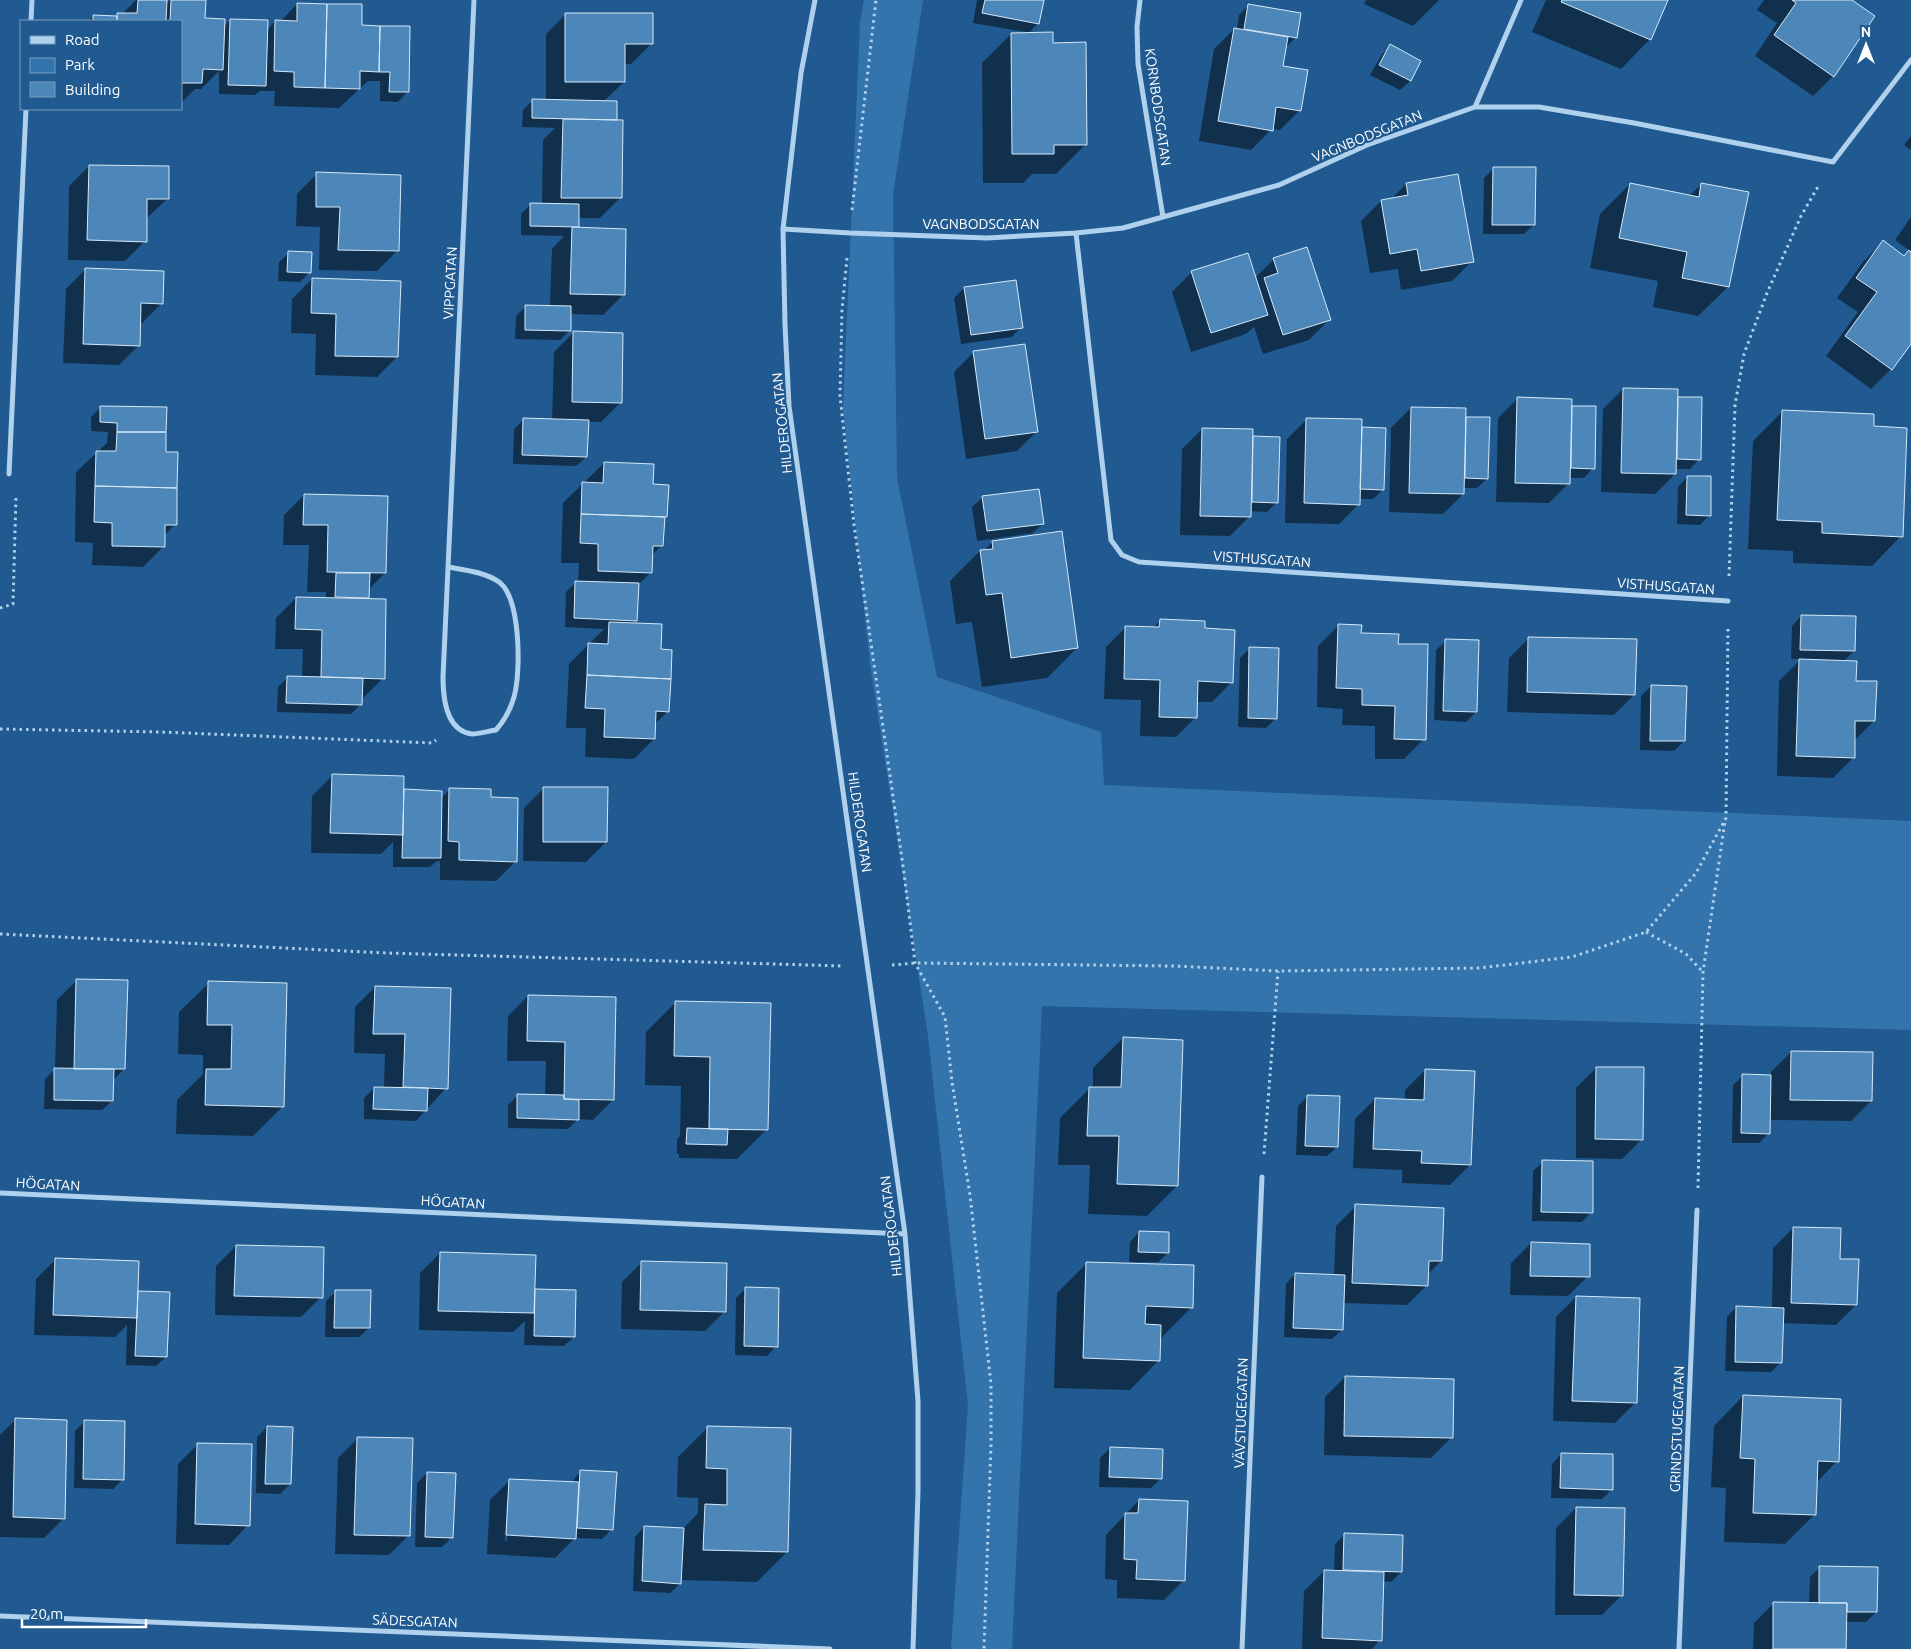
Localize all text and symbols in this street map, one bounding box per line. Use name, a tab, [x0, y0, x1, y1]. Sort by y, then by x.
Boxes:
legend	[20, 20, 182, 110]
north arrow	[1841, 20, 1891, 70]
text: N	[1861, 24, 1871, 40]
text: Road	[65, 31, 100, 48]
street label: KORNBODSGATAN	[1142, 47, 1174, 167]
text: Park	[65, 56, 95, 73]
text: Building	[65, 81, 120, 98]
street label: VAGNBODSGATAN	[1310, 107, 1424, 165]
street label: VAGNBODSGATAN	[922, 216, 1040, 232]
street label: VIPPGATAN	[440, 246, 460, 320]
street label: HILDEROGATAN	[769, 372, 795, 474]
street label: VISTHUSGATAN	[1213, 548, 1311, 570]
street label: VISTHUSGATAN	[1617, 575, 1715, 597]
street label: HILDEROGATAN	[845, 771, 875, 873]
street label: HÖGATAN	[15, 1173, 81, 1194]
street label: HILDEROGATAN	[877, 1175, 905, 1277]
street label: HÖGATAN	[420, 1191, 486, 1212]
street label: VÄVSTUGEGATAN	[1231, 1357, 1251, 1469]
street label: GRINDSTUGEGATAN	[1667, 1365, 1687, 1493]
scale bar	[22, 1596, 146, 1628]
text: 20 m	[30, 1605, 63, 1622]
street label: SÄDESGATAN	[372, 1612, 458, 1630]

